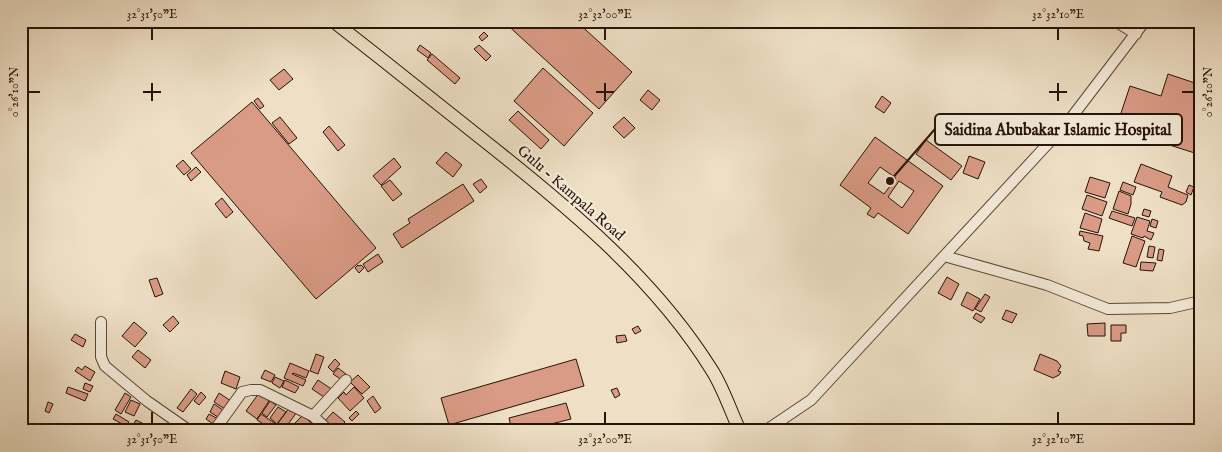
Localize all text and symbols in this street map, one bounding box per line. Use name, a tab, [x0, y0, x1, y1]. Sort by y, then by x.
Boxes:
text: 32°31'50"E	[127, 7, 177, 22]
text: 32°32'00"E	[578, 7, 632, 22]
text: 32°32'10"E	[1032, 7, 1084, 22]
text: 0°26'10"N	[7, 66, 22, 117]
text: 0°26'10"N	[1201, 66, 1216, 117]
callout: Saidina Abubakar Islamic Hospital	[935, 114, 1182, 145]
text: Saidina Abubakar Islamic Hospital	[944, 121, 1172, 141]
street label: Gulu - Kampala Road	[513, 141, 629, 246]
text: 32°31'50"E	[127, 432, 177, 447]
text: 32°32'00"E	[578, 432, 632, 447]
text: 32°32'10"E	[1032, 432, 1084, 447]

